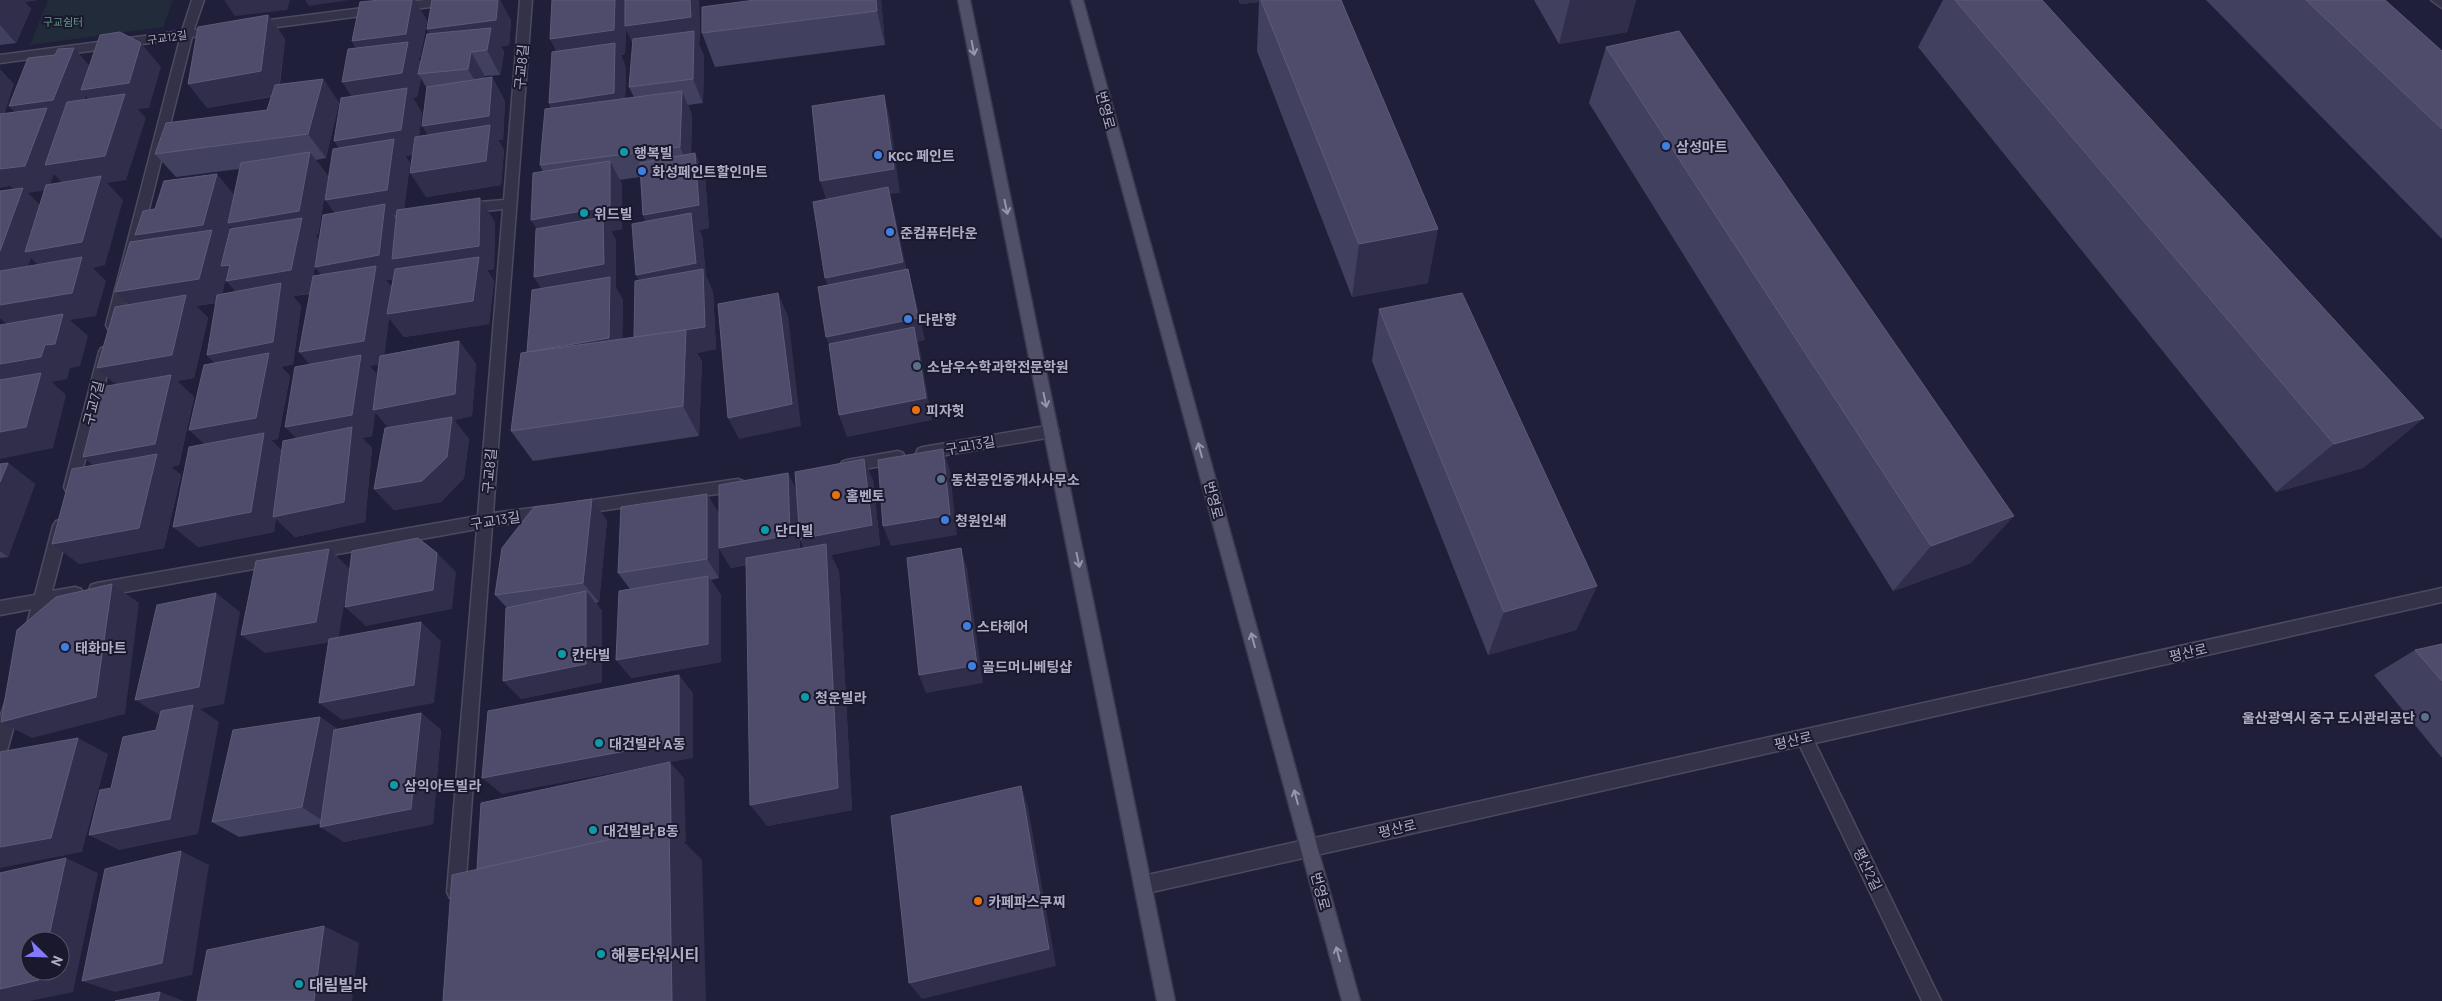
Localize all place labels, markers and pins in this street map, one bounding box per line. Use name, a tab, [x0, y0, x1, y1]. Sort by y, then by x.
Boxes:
place label: 삼성마트	[1676, 138, 1728, 155]
marker: 삼성마트	[1660, 140, 1672, 152]
place label: 행복빌	[634, 144, 673, 161]
marker: 행복빌	[618, 146, 630, 158]
place label: KCC 페인트	[888, 147, 955, 164]
marker: KCC 페인트	[872, 149, 884, 161]
place label: 화성페인트할인마트	[652, 163, 768, 180]
marker: 화성페인트할인마트	[636, 165, 648, 177]
place label: 위드빌	[594, 205, 633, 222]
marker: 위드빌	[578, 207, 590, 219]
place label: 준컴퓨터타운	[900, 224, 977, 241]
marker: 준컴퓨터타운	[884, 226, 896, 238]
place label: 다란향	[918, 311, 957, 328]
marker: 다란향	[902, 313, 914, 325]
place label: 소남우수학과학전문학원	[927, 358, 1069, 375]
marker: 소남우수학과학전문학원	[911, 360, 923, 372]
place label: 피자헛	[926, 402, 965, 419]
marker: 피자헛	[910, 404, 922, 416]
place label: 동천공인중개사사무소	[951, 471, 1080, 488]
marker: 동천공인중개사사무소	[935, 473, 947, 485]
place label: 홈벤토	[846, 487, 885, 504]
marker: 홈벤토	[830, 489, 842, 501]
place label: 청원인쇄	[955, 512, 1007, 529]
marker: 청원인쇄	[939, 514, 951, 526]
place label: 단디빌	[775, 522, 814, 539]
marker: 단디빌	[759, 524, 771, 536]
place label: 스타헤어	[977, 618, 1029, 635]
marker: 스타헤어	[961, 620, 973, 632]
place label: 태화마트	[75, 639, 127, 656]
marker: 태화마트	[59, 641, 71, 653]
place label: 칸타빌	[572, 646, 611, 663]
marker: 칸타빌	[556, 648, 568, 660]
place label: 골드머니베팅샵	[982, 658, 1072, 675]
marker: 골드머니베팅샵	[966, 660, 978, 672]
place label: 청운빌라	[815, 689, 867, 706]
marker: 청운빌라	[799, 691, 811, 703]
place label: 울산광역시 중구 도시관리공단	[2242, 709, 2415, 726]
marker: 울산광역시 중구 도시관리공단	[2419, 711, 2431, 723]
place label: 대건빌라 A동	[609, 735, 686, 752]
marker: 대건빌라 A동	[593, 737, 605, 749]
place label: 삼익아트빌라	[404, 777, 481, 794]
marker: 삼익아트빌라	[388, 779, 400, 791]
place label: 대건빌라 B동	[603, 822, 679, 839]
marker: 대건빌라 B동	[587, 824, 599, 836]
place label: 카페파스쿠찌	[988, 893, 1065, 910]
marker: 카페파스쿠찌	[972, 895, 984, 907]
place label: 해룡타워시티	[611, 945, 699, 964]
marker: 해룡타워시티	[595, 948, 607, 960]
place label: 대림빌라	[309, 975, 368, 994]
marker: 대림빌라	[293, 978, 305, 990]

